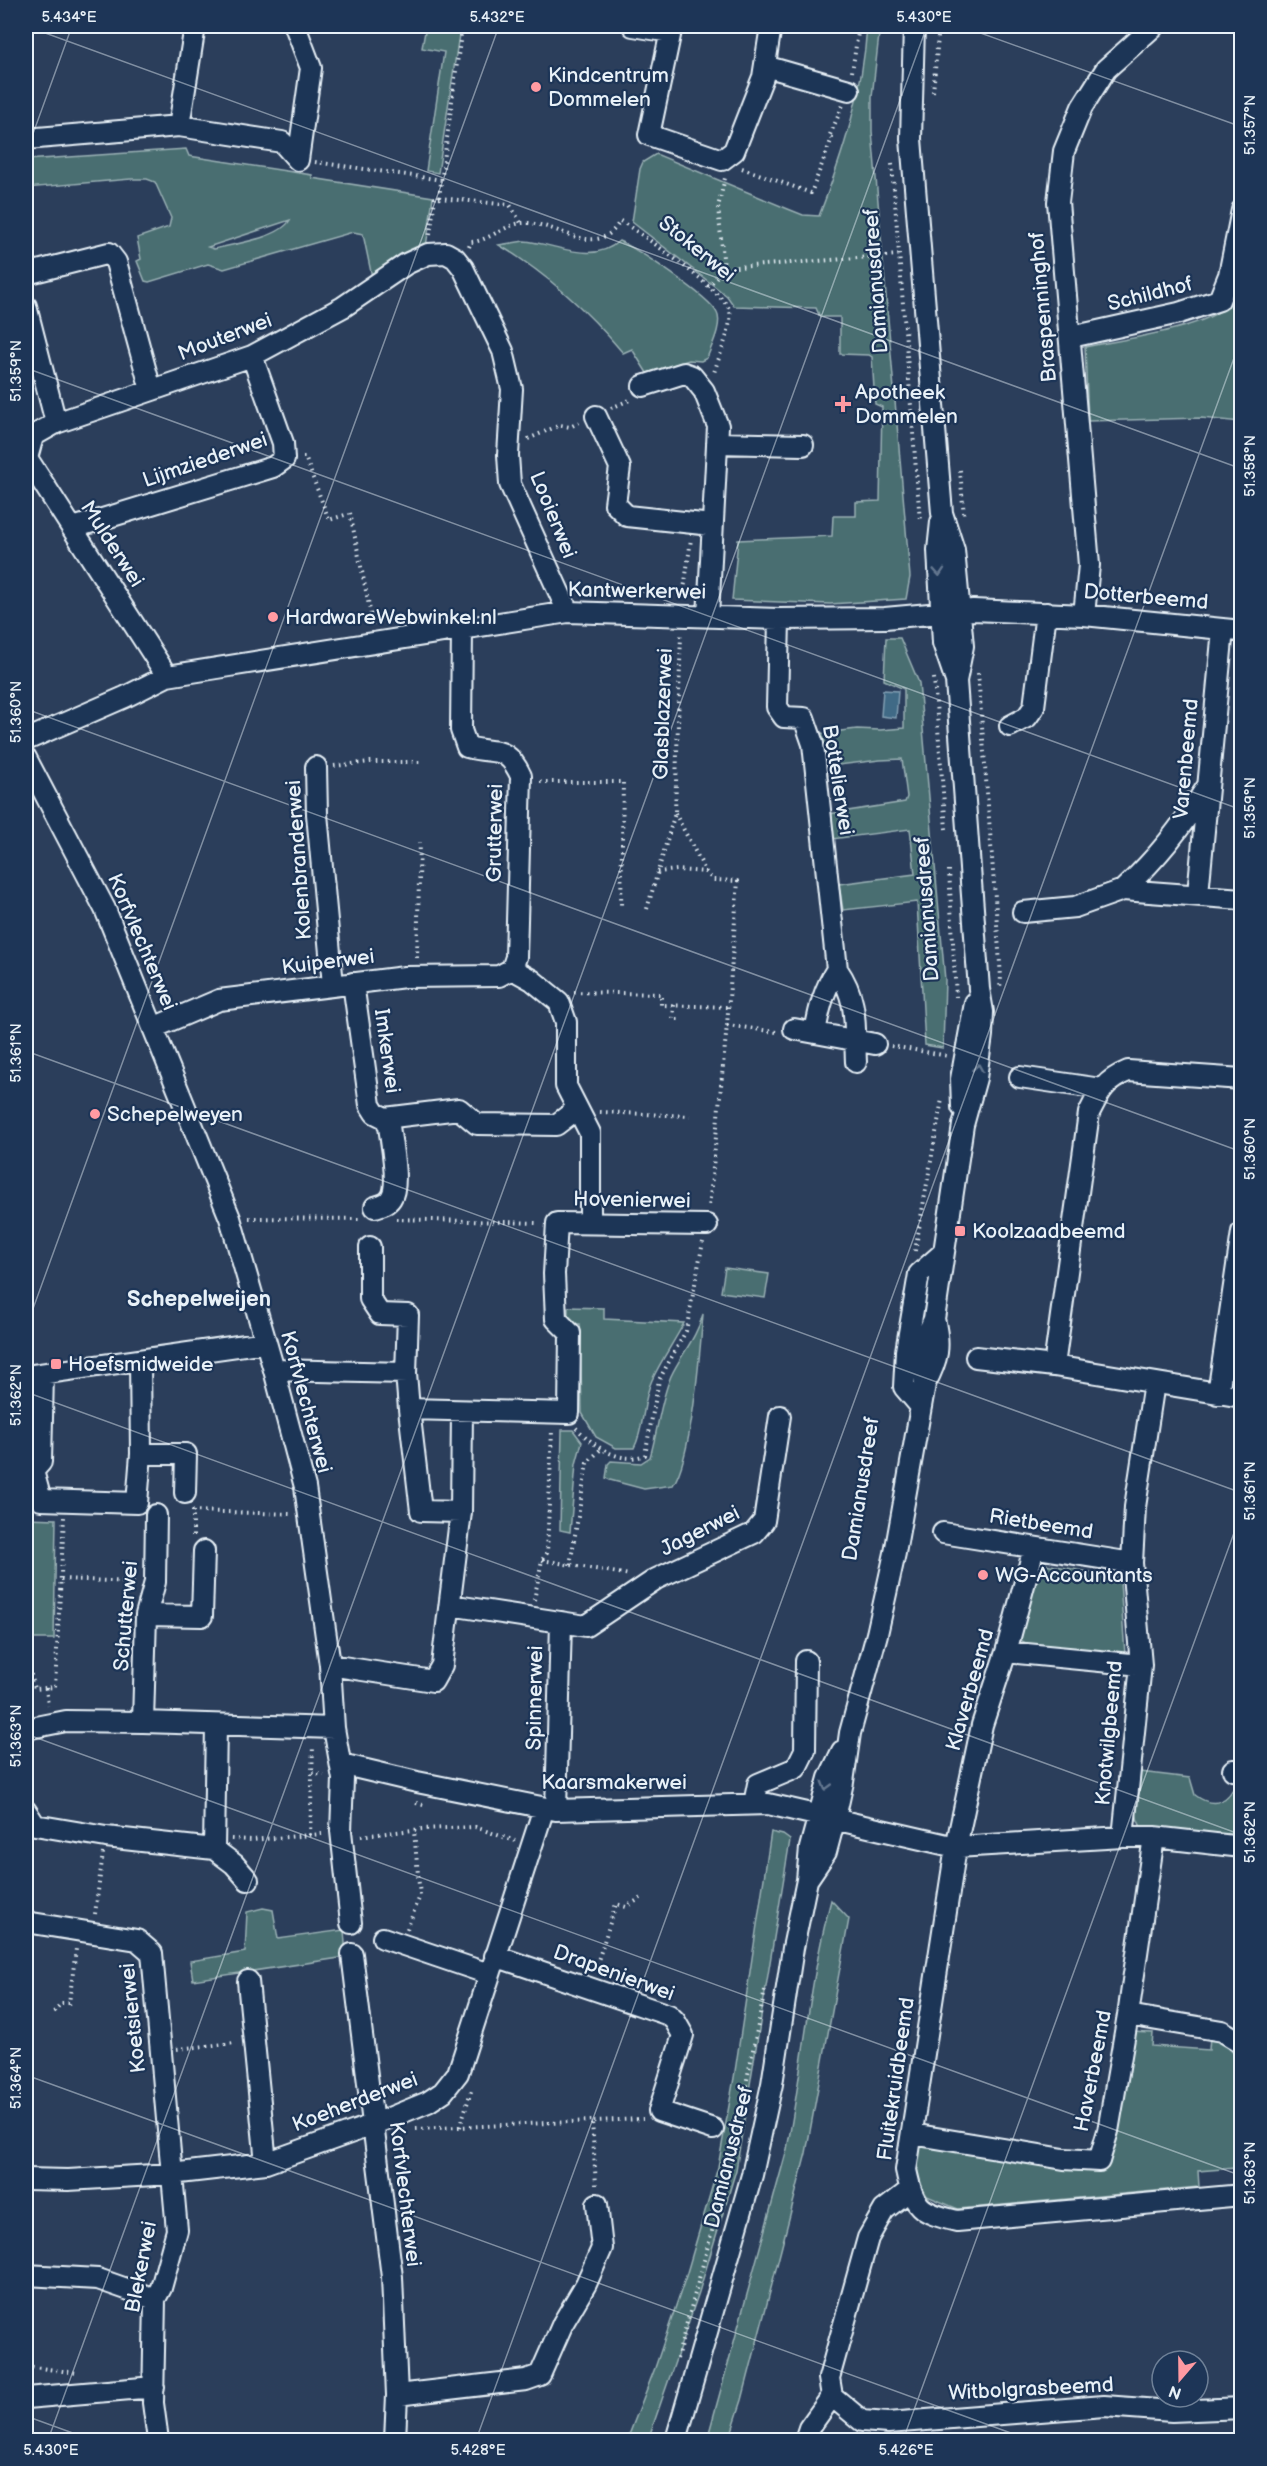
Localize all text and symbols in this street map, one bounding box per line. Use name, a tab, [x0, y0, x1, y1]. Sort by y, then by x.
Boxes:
text: 5.434°E	[41, 8, 97, 27]
text: 5.432°E	[469, 8, 525, 27]
text: 5.430°E	[896, 8, 952, 27]
place label: Kindcentrum Dommelen	[548, 63, 669, 112]
marker: Kindcentrum Dommelen	[529, 80, 543, 94]
text: 51.357°N	[1241, 95, 1260, 155]
street label: Damianusdreef	[858, 207, 894, 354]
street label: Stokerwei	[653, 210, 741, 288]
street label: Braspenninghof	[1024, 230, 1062, 383]
street label: Schildhof	[1105, 271, 1196, 317]
street label: Mouterwei	[174, 308, 276, 366]
text: 51.359°N	[7, 340, 26, 402]
place label: Apotheek Dommelen	[855, 380, 958, 429]
marker: Apotheek Dommelen	[836, 397, 850, 411]
street label: Lijmziederwei	[139, 427, 271, 493]
text: 51.358°N	[1241, 435, 1260, 497]
street label: Looierwei	[524, 468, 582, 562]
street label: Mulderwei	[75, 496, 149, 592]
one-way arrow	[932, 567, 945, 576]
street label: Kantwerkerwei	[567, 577, 707, 605]
street label: Dotterbeemd	[1083, 579, 1209, 615]
place label: HardwareWebwinkel.nl	[285, 605, 497, 630]
marker: HardwareWebwinkel.nl	[266, 610, 280, 624]
street label: Glasblazerwei	[648, 648, 678, 780]
text: 51.360°N	[7, 681, 26, 743]
street label: Varenbeemd	[1168, 698, 1204, 820]
street label: Bottelierwei	[817, 723, 859, 837]
text: 51.359°N	[1241, 777, 1260, 839]
street label: Kolenbranderwei	[281, 779, 317, 941]
street label: Grutterwei	[482, 783, 508, 883]
street label: Damianusdreef	[909, 835, 945, 982]
street label: Korfvlechterwei	[102, 870, 182, 1014]
street label: Kuiperwei	[280, 944, 376, 980]
street label: Imkerwei	[369, 1007, 405, 1095]
text: 51.361°N	[7, 1023, 26, 1083]
one-way arrow	[971, 1063, 983, 1073]
place label: Schepelweyen	[107, 1102, 243, 1127]
marker: Schepelweyen	[88, 1107, 102, 1121]
text: 51.360°N	[1241, 1118, 1260, 1180]
street label: Hovenierwei	[573, 1186, 691, 1214]
place label: Koolzaadbeemd	[972, 1219, 1126, 1244]
marker: Koolzaadbeemd	[953, 1224, 967, 1238]
district label: Schepelweijen	[127, 1286, 271, 1313]
street label: Korfvlechterwei	[275, 1328, 337, 1476]
place label: Hoefsmidweide	[68, 1352, 213, 1377]
marker: Hoefsmidweide	[49, 1357, 63, 1371]
text: 51.362°N	[7, 1364, 26, 1426]
street label: Damianusdreef	[837, 1415, 885, 1563]
text: 51.361°N	[1241, 1461, 1260, 1521]
street label: Jagerwei	[656, 1500, 744, 1562]
street label: Rietbeemd	[987, 1503, 1095, 1545]
street label: Schutterwei	[109, 1560, 143, 1672]
place label: WG-Accountants	[995, 1563, 1153, 1588]
marker: WG-Accountants	[976, 1568, 990, 1582]
street label: Klaverbeemd	[941, 1626, 999, 1754]
street label: Spinnerwei	[522, 1645, 548, 1751]
street label: Knotwilgbeemd	[1090, 1660, 1128, 1806]
text: 51.363°N	[7, 1705, 26, 1767]
street label: Kaarsmakerwei	[541, 1770, 687, 1795]
one-way arrow	[821, 1781, 834, 1791]
text: 51.362°N	[1241, 1801, 1260, 1863]
street label: Drapenierwei	[550, 1940, 678, 2006]
street label: Koetsierwei	[115, 1962, 151, 2074]
street label: Fluitekruidbeemd	[872, 1996, 920, 2162]
street label: Haverbeemd	[1069, 2008, 1117, 2134]
text: 51.364°N	[7, 2047, 26, 2109]
street label: Koeherderwei	[289, 2067, 421, 2137]
street label: Damianusdreef	[699, 2083, 759, 2231]
street label: Korfvlechterwei	[384, 2120, 426, 2268]
text: 51.363°N	[1241, 2142, 1260, 2204]
street label: Blekerwei	[120, 2219, 162, 2315]
north arrow	[1150, 2349, 1210, 2409]
street label: Witbolgrasbeemd	[948, 2372, 1114, 2406]
text: N	[1166, 2381, 1184, 2403]
text: 5.430°E	[23, 2441, 79, 2460]
text: 5.428°E	[450, 2441, 506, 2460]
text: 5.426°E	[878, 2441, 934, 2460]

